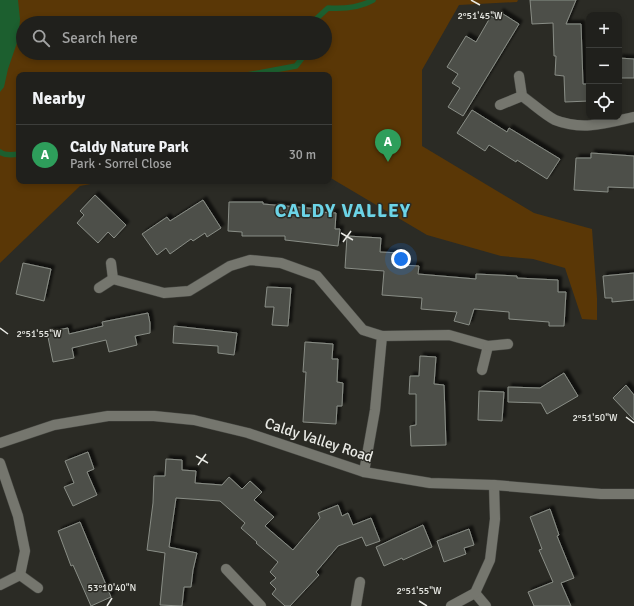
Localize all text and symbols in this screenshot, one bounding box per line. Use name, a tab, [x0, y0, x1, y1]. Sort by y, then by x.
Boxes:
text: 2°51'45"W	[457, 10, 503, 22]
map controls	[586, 12, 622, 120]
button: +	[586, 12, 622, 48]
search box	[16, 16, 332, 60]
icon: search	[30, 27, 52, 49]
text: Search here	[62, 29, 138, 47]
button: −	[586, 48, 622, 84]
button: locate	[586, 84, 622, 120]
text: Nearby	[32, 88, 85, 109]
pin: A	[375, 129, 401, 162]
text: Caldy Nature Park	[70, 138, 189, 156]
text: A	[41, 147, 49, 163]
text: 30 m	[289, 147, 316, 163]
text: Park · Sorrel Close	[70, 156, 172, 172]
district label: CALDY VALLEY	[275, 199, 411, 223]
your location	[391, 249, 411, 269]
text: 2°51'55"W	[16, 328, 62, 340]
text: 2°51'50"W	[572, 412, 618, 424]
street label: Caldy Valley Road	[262, 414, 376, 466]
text: 53°10'40"N	[88, 582, 136, 594]
text: 2°51'55"W	[396, 585, 442, 597]

